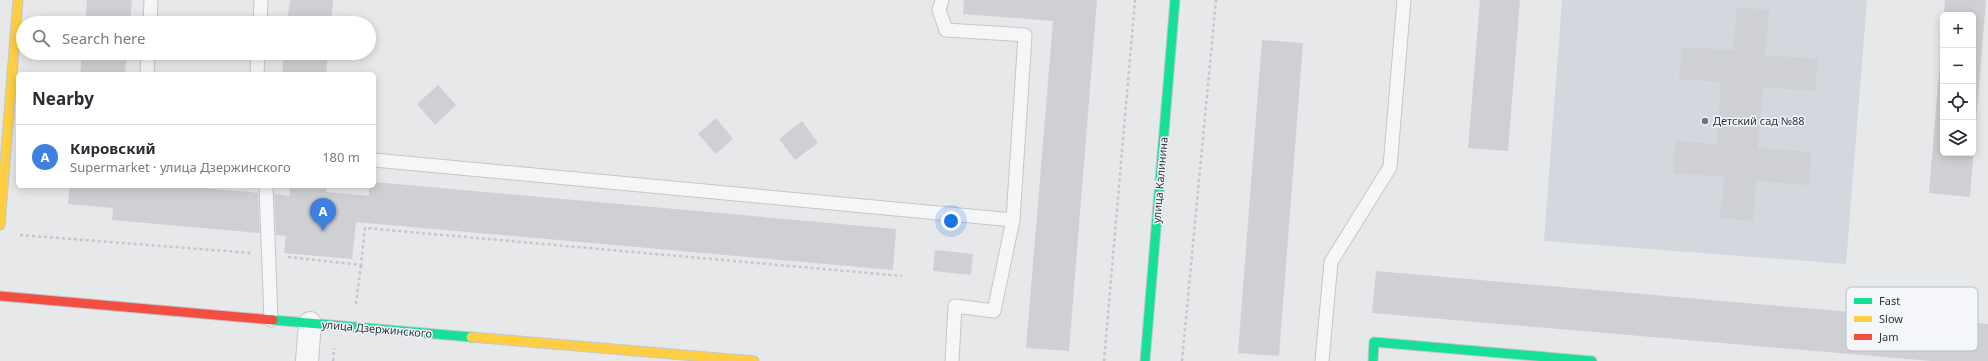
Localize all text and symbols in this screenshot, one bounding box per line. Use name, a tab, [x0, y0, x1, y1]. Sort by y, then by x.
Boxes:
map controls	[1940, 12, 1976, 156]
button: +	[1940, 12, 1976, 48]
search box	[16, 16, 376, 60]
icon: search	[30, 27, 52, 49]
text: Search here	[62, 28, 145, 48]
button: −	[1940, 48, 1976, 84]
button: locate	[1940, 84, 1976, 120]
text: Nearby	[32, 87, 94, 110]
place label: Детский сад №88	[1713, 113, 1805, 128]
marker: Детский сад №88	[1700, 116, 1710, 126]
button: layers	[1940, 120, 1976, 156]
street label: улица Калинина	[1148, 136, 1171, 224]
text: Кировский	[70, 138, 156, 158]
text: A	[41, 148, 50, 166]
text: 180 m	[322, 148, 360, 166]
text: Supermarket · улица Дзержинского	[70, 158, 291, 176]
pin: A	[310, 198, 336, 231]
your location	[941, 211, 961, 231]
legend	[1846, 287, 1978, 351]
text: Fast	[1879, 293, 1900, 308]
text: Slow	[1879, 311, 1903, 326]
street label: улица Дзержинского	[321, 316, 433, 341]
text: Jam	[1878, 329, 1898, 344]

